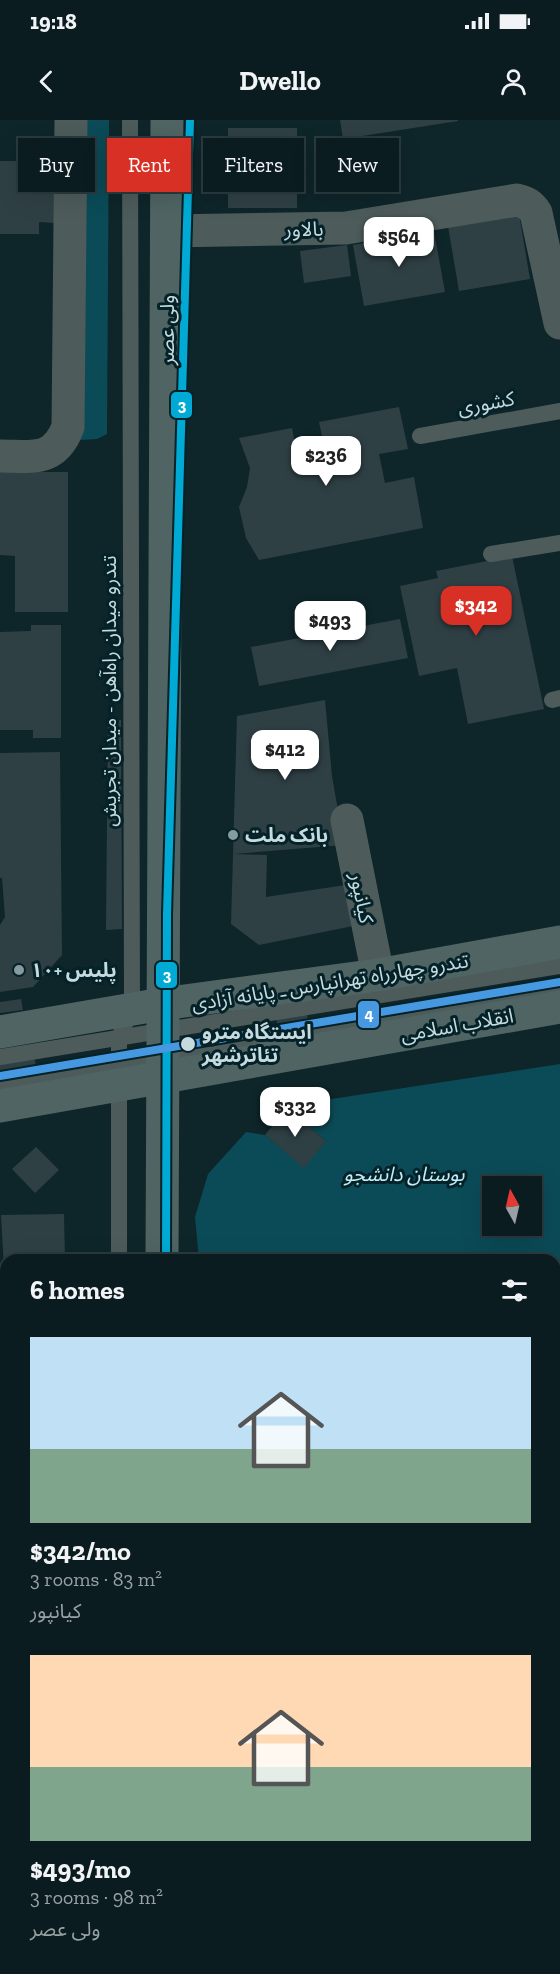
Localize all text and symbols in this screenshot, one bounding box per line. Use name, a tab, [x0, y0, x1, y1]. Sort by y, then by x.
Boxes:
text: 19:18	[30, 8, 77, 35]
icon: back	[30, 65, 63, 98]
text: Dwello	[239, 65, 321, 97]
icon: person	[497, 65, 530, 98]
chip: Buy	[18, 138, 95, 192]
chip: Rent	[107, 138, 191, 192]
chip: Filters	[203, 138, 304, 192]
chip: New	[316, 138, 399, 192]
street label: بالاور	[283, 217, 324, 241]
pin: $564	[363, 217, 435, 268]
text: $564	[378, 224, 420, 248]
street label: ولی عصر	[155, 295, 179, 366]
street label: کشوری	[456, 386, 517, 420]
line badge: 3	[170, 391, 193, 419]
text: 3	[178, 396, 187, 415]
pin: $236	[290, 436, 362, 487]
text: $236	[305, 443, 347, 467]
street label: تندرو میدان راه‌آهن - میدان تجریش	[97, 555, 121, 827]
pin: $342	[440, 586, 512, 637]
text: $342	[455, 593, 497, 617]
pin: $493	[294, 601, 366, 652]
text: $493	[309, 608, 351, 632]
pin: $412	[249, 730, 321, 781]
text: $412	[265, 737, 305, 761]
place label: بانک ملت	[245, 823, 328, 847]
marker: بانک ملت	[226, 828, 240, 842]
street label: کیانپور	[344, 870, 379, 926]
street label: تندرو چهارراه تهرانپارس ـ پایانه آزادی	[190, 948, 471, 1017]
place label: پلیس +۱۰	[31, 958, 117, 984]
line badge: 3	[155, 961, 178, 989]
marker: پلیس +۱۰	[12, 963, 26, 977]
text: 3	[163, 966, 172, 985]
line badge: 4	[357, 1000, 380, 1029]
street label: انقلاب اسلامی	[399, 1003, 515, 1047]
text: 4	[364, 1005, 374, 1024]
place label: ایستگاه مترو تئاترشهر	[201, 1020, 312, 1067]
marker: ایستگاه مترو تئاترشهر	[179, 1035, 197, 1053]
pin: $332	[259, 1087, 331, 1138]
text: $332	[274, 1094, 316, 1118]
park label: بوستان دانشجو	[344, 1162, 465, 1186]
north arrow	[482, 1176, 542, 1236]
map controls	[482, 1176, 542, 1236]
text: 6 homes	[30, 1274, 125, 1306]
icon: filters	[498, 1274, 531, 1307]
icon: home	[227, 1376, 335, 1484]
text: $342/mo	[30, 1535, 131, 1567]
text: 3 rooms · 83 m²	[30, 1567, 162, 1591]
text: کیانپور	[30, 1599, 81, 1623]
icon: home	[227, 1694, 335, 1802]
text: $493/mo	[30, 1853, 131, 1885]
text: 3 rooms · 98 m²	[30, 1885, 163, 1909]
text: ولی عصر	[30, 1917, 100, 1941]

